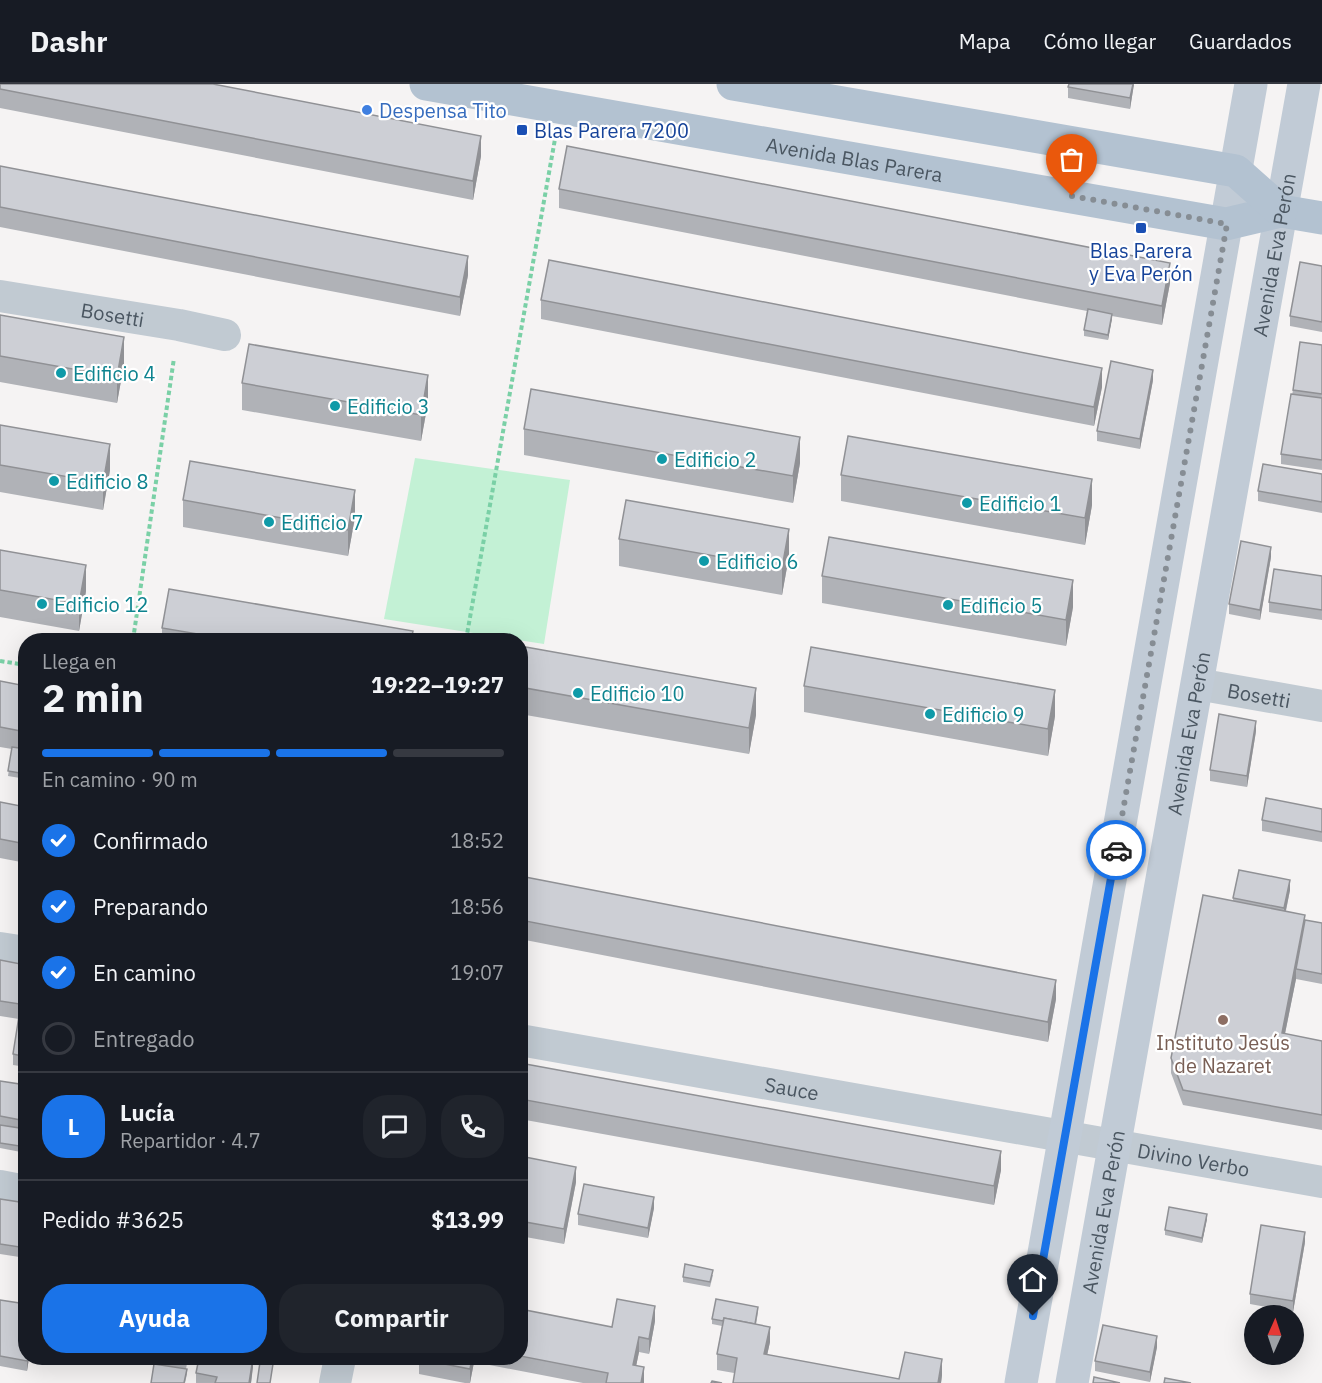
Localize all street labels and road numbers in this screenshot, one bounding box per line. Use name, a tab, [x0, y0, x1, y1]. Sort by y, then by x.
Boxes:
street label: Avenida Blas Parera	[764, 130, 945, 188]
street label: Avenida Eva Perón	[1246, 171, 1301, 339]
street label: Bosetti	[79, 296, 146, 333]
street label: Avenida Eva Perón	[1160, 649, 1216, 817]
street label: Bosetti	[1225, 676, 1293, 714]
street label: Sauce	[763, 1070, 821, 1106]
street label: Avenida Eva Perón	[1075, 1128, 1130, 1296]
street label: Divino Verbo	[1135, 1136, 1252, 1182]

